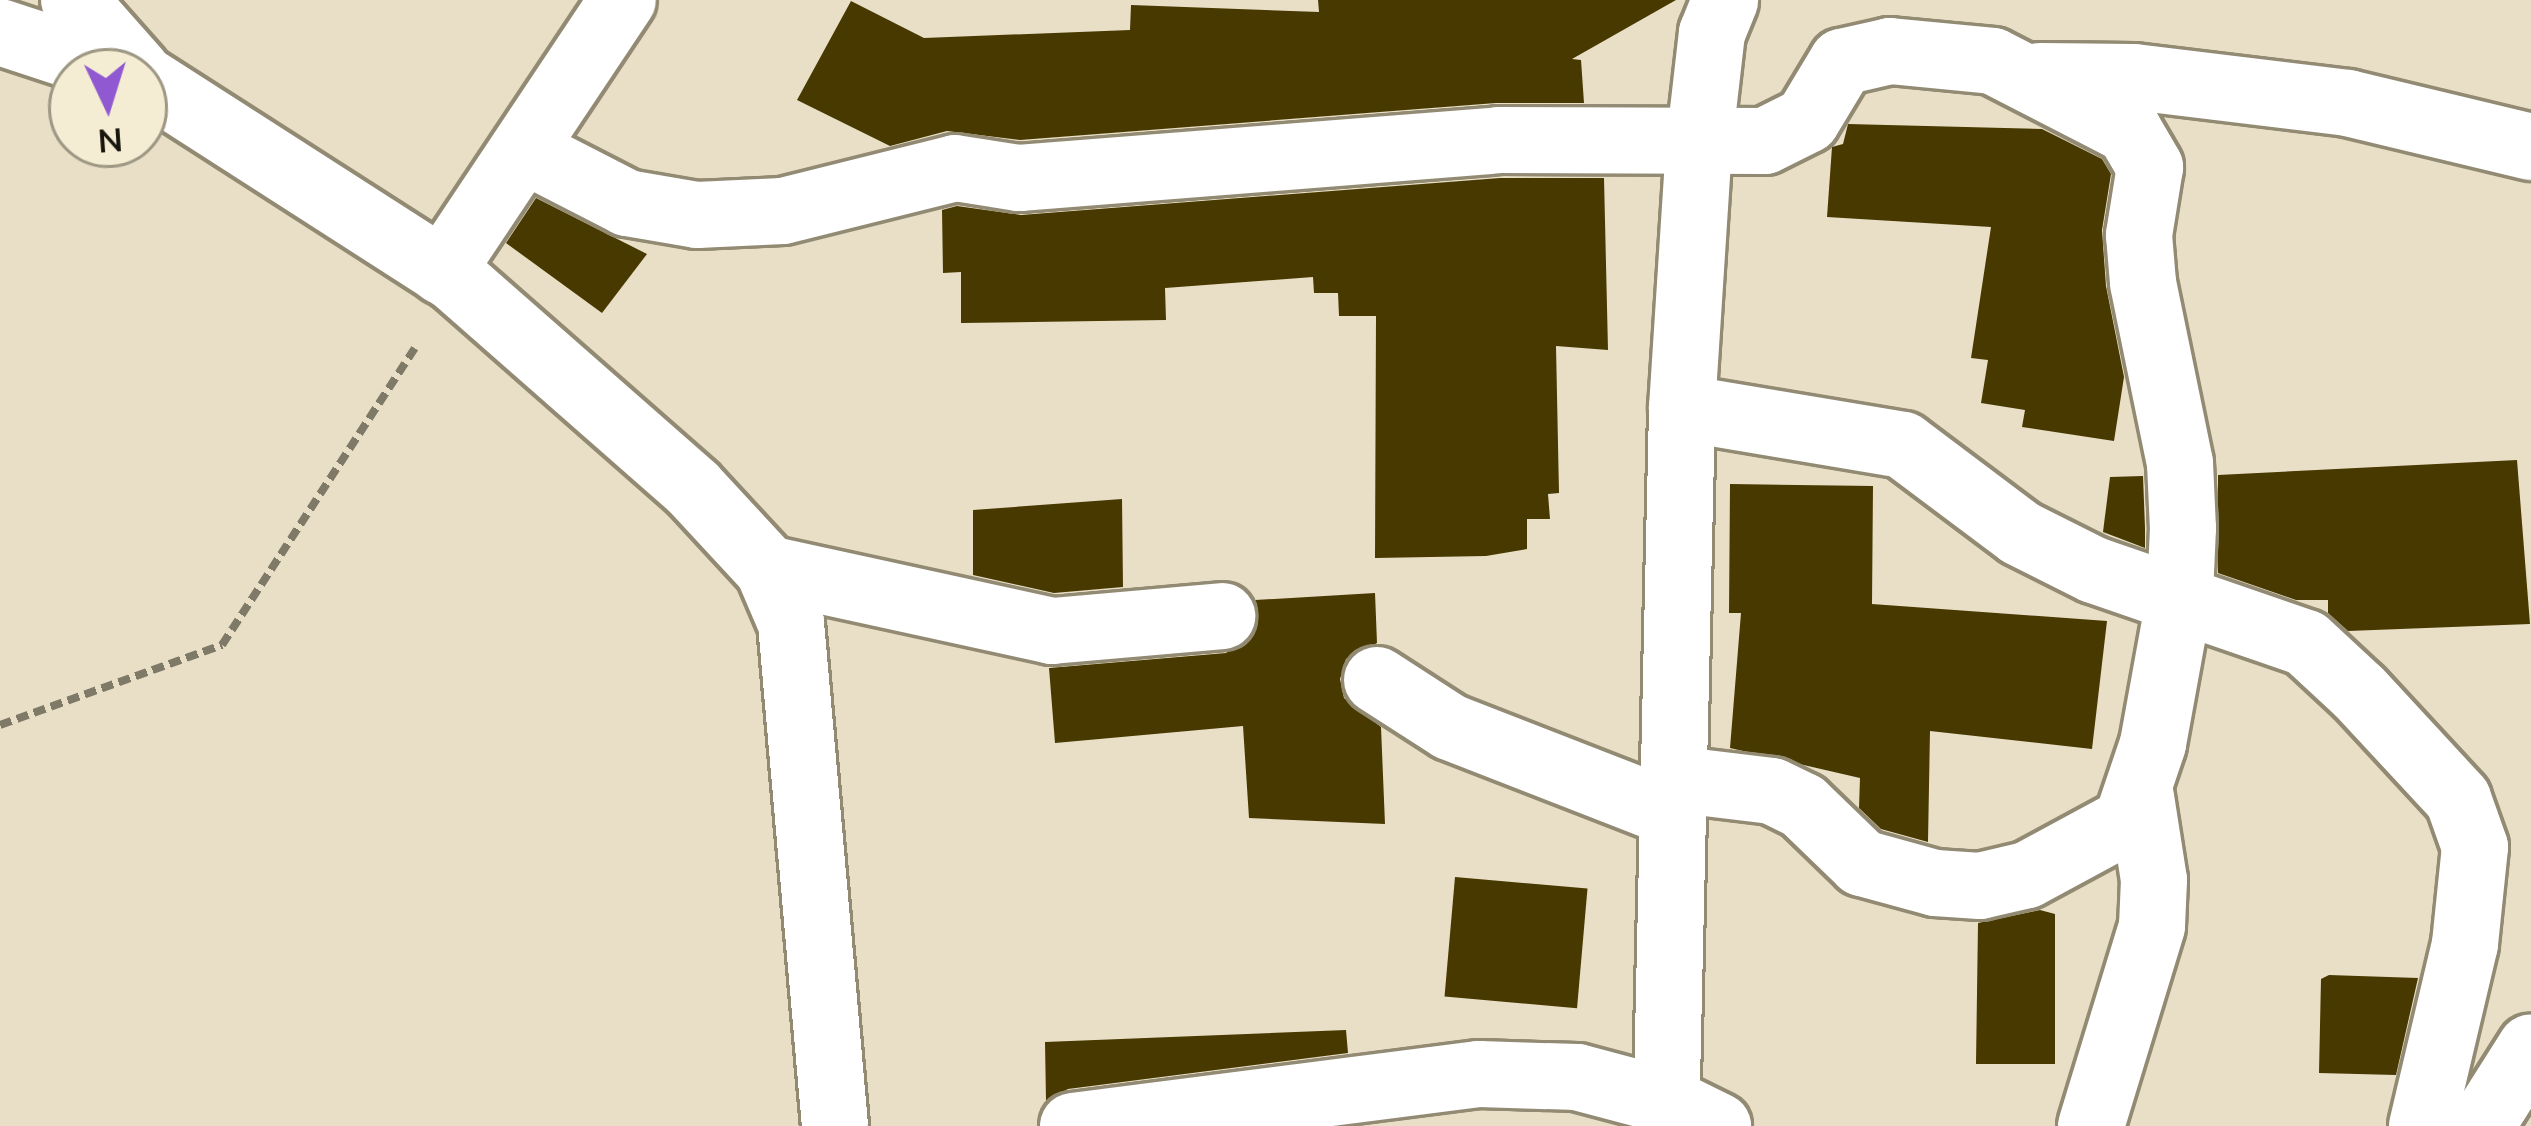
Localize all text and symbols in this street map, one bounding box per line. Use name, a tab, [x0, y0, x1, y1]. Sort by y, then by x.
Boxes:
north arrow	[48, 48, 168, 168]
text: N	[96, 120, 124, 163]

